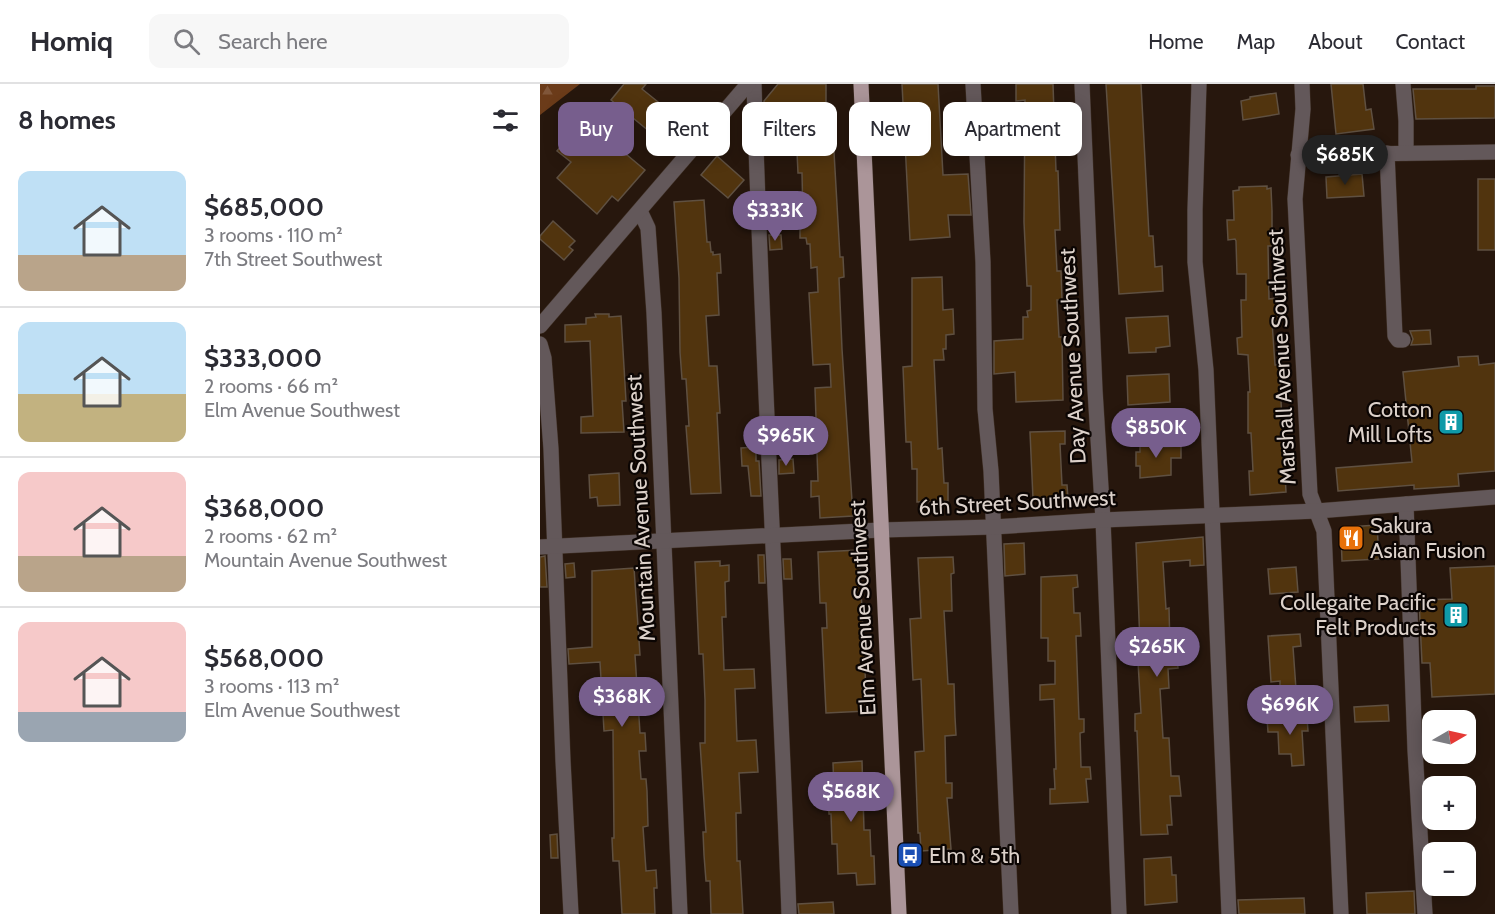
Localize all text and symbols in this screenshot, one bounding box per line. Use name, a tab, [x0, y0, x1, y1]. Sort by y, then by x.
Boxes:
search box	[149, 14, 569, 68]
text: Homiq	[30, 24, 113, 58]
icon: search	[170, 25, 203, 58]
text: Search here	[218, 28, 327, 55]
text: Home	[1148, 29, 1204, 54]
text: Map	[1237, 29, 1275, 54]
text: About	[1308, 29, 1362, 54]
text: Contact	[1395, 29, 1465, 54]
chip: Buy	[558, 102, 634, 156]
chip: Rent	[646, 102, 730, 156]
chip: Filters	[742, 102, 837, 156]
chip: New	[849, 102, 931, 156]
chip: Apartment	[943, 102, 1082, 156]
text: 8 homes	[18, 104, 116, 136]
icon: filters	[489, 104, 522, 137]
pin: $685K	[1303, 135, 1387, 186]
text: $685K	[1316, 142, 1374, 166]
text: $685,000	[204, 191, 324, 223]
pin: $333K	[733, 191, 817, 242]
icon: home	[66, 195, 138, 267]
text: $333K	[747, 198, 803, 222]
text: 3 rooms · 110 m²	[204, 223, 343, 247]
street label: Marshall Avenue Southwest	[1261, 228, 1302, 486]
text: 7th Street Southwest	[204, 247, 382, 271]
street label: Day Avenue Southwest	[1053, 247, 1092, 465]
text: $333,000	[204, 342, 322, 374]
icon: home	[66, 346, 138, 418]
street label: Mountain Avenue Southwest	[620, 373, 661, 642]
text: 2 rooms · 66 m²	[204, 374, 338, 398]
place label: Cotton Mill Lofts	[1348, 396, 1432, 448]
text: Elm Avenue Southwest	[204, 398, 400, 422]
building icon: Cotton Mill Lofts	[1436, 407, 1466, 437]
pin: $850K	[1114, 408, 1198, 459]
text: $850K	[1125, 415, 1187, 439]
pin: $965K	[744, 416, 828, 467]
text: $965K	[757, 423, 815, 447]
street label: 6th Street Southwest	[918, 484, 1117, 521]
text: $368,000	[204, 492, 324, 524]
icon: home	[66, 496, 138, 568]
street label: Elm Avenue Southwest	[843, 499, 882, 716]
place label: Sakura Asian Fusion	[1370, 512, 1485, 564]
restaurant icon: Sakura Asian Fusion	[1336, 523, 1366, 553]
text: 2 rooms · 62 m²	[204, 524, 337, 548]
text: Mountain Avenue Southwest	[204, 548, 447, 572]
place label: Collegaite Pacific Felt Products	[1280, 589, 1436, 641]
building icon: Collegaite Pacific Felt Products	[1441, 600, 1471, 630]
pin: $265K	[1115, 627, 1199, 678]
text: $265K	[1129, 634, 1185, 658]
text: $568,000	[204, 642, 324, 674]
icon: home	[66, 646, 138, 718]
text: 3 rooms · 113 m²	[204, 674, 340, 698]
pin: $368K	[580, 677, 664, 728]
text: $368K	[593, 684, 651, 708]
pin: $696K	[1248, 685, 1332, 736]
text: $696K	[1261, 692, 1319, 716]
text: Elm Avenue Southwest	[204, 698, 400, 722]
north arrow	[1422, 710, 1476, 764]
map controls	[1422, 710, 1476, 896]
pin: $568K	[809, 772, 893, 823]
button: +	[1422, 776, 1476, 830]
text: $568K	[822, 779, 880, 803]
bus stop icon: Elm & 5th	[895, 840, 925, 870]
place label: Elm & 5th	[929, 842, 1020, 869]
button: −	[1422, 842, 1476, 896]

